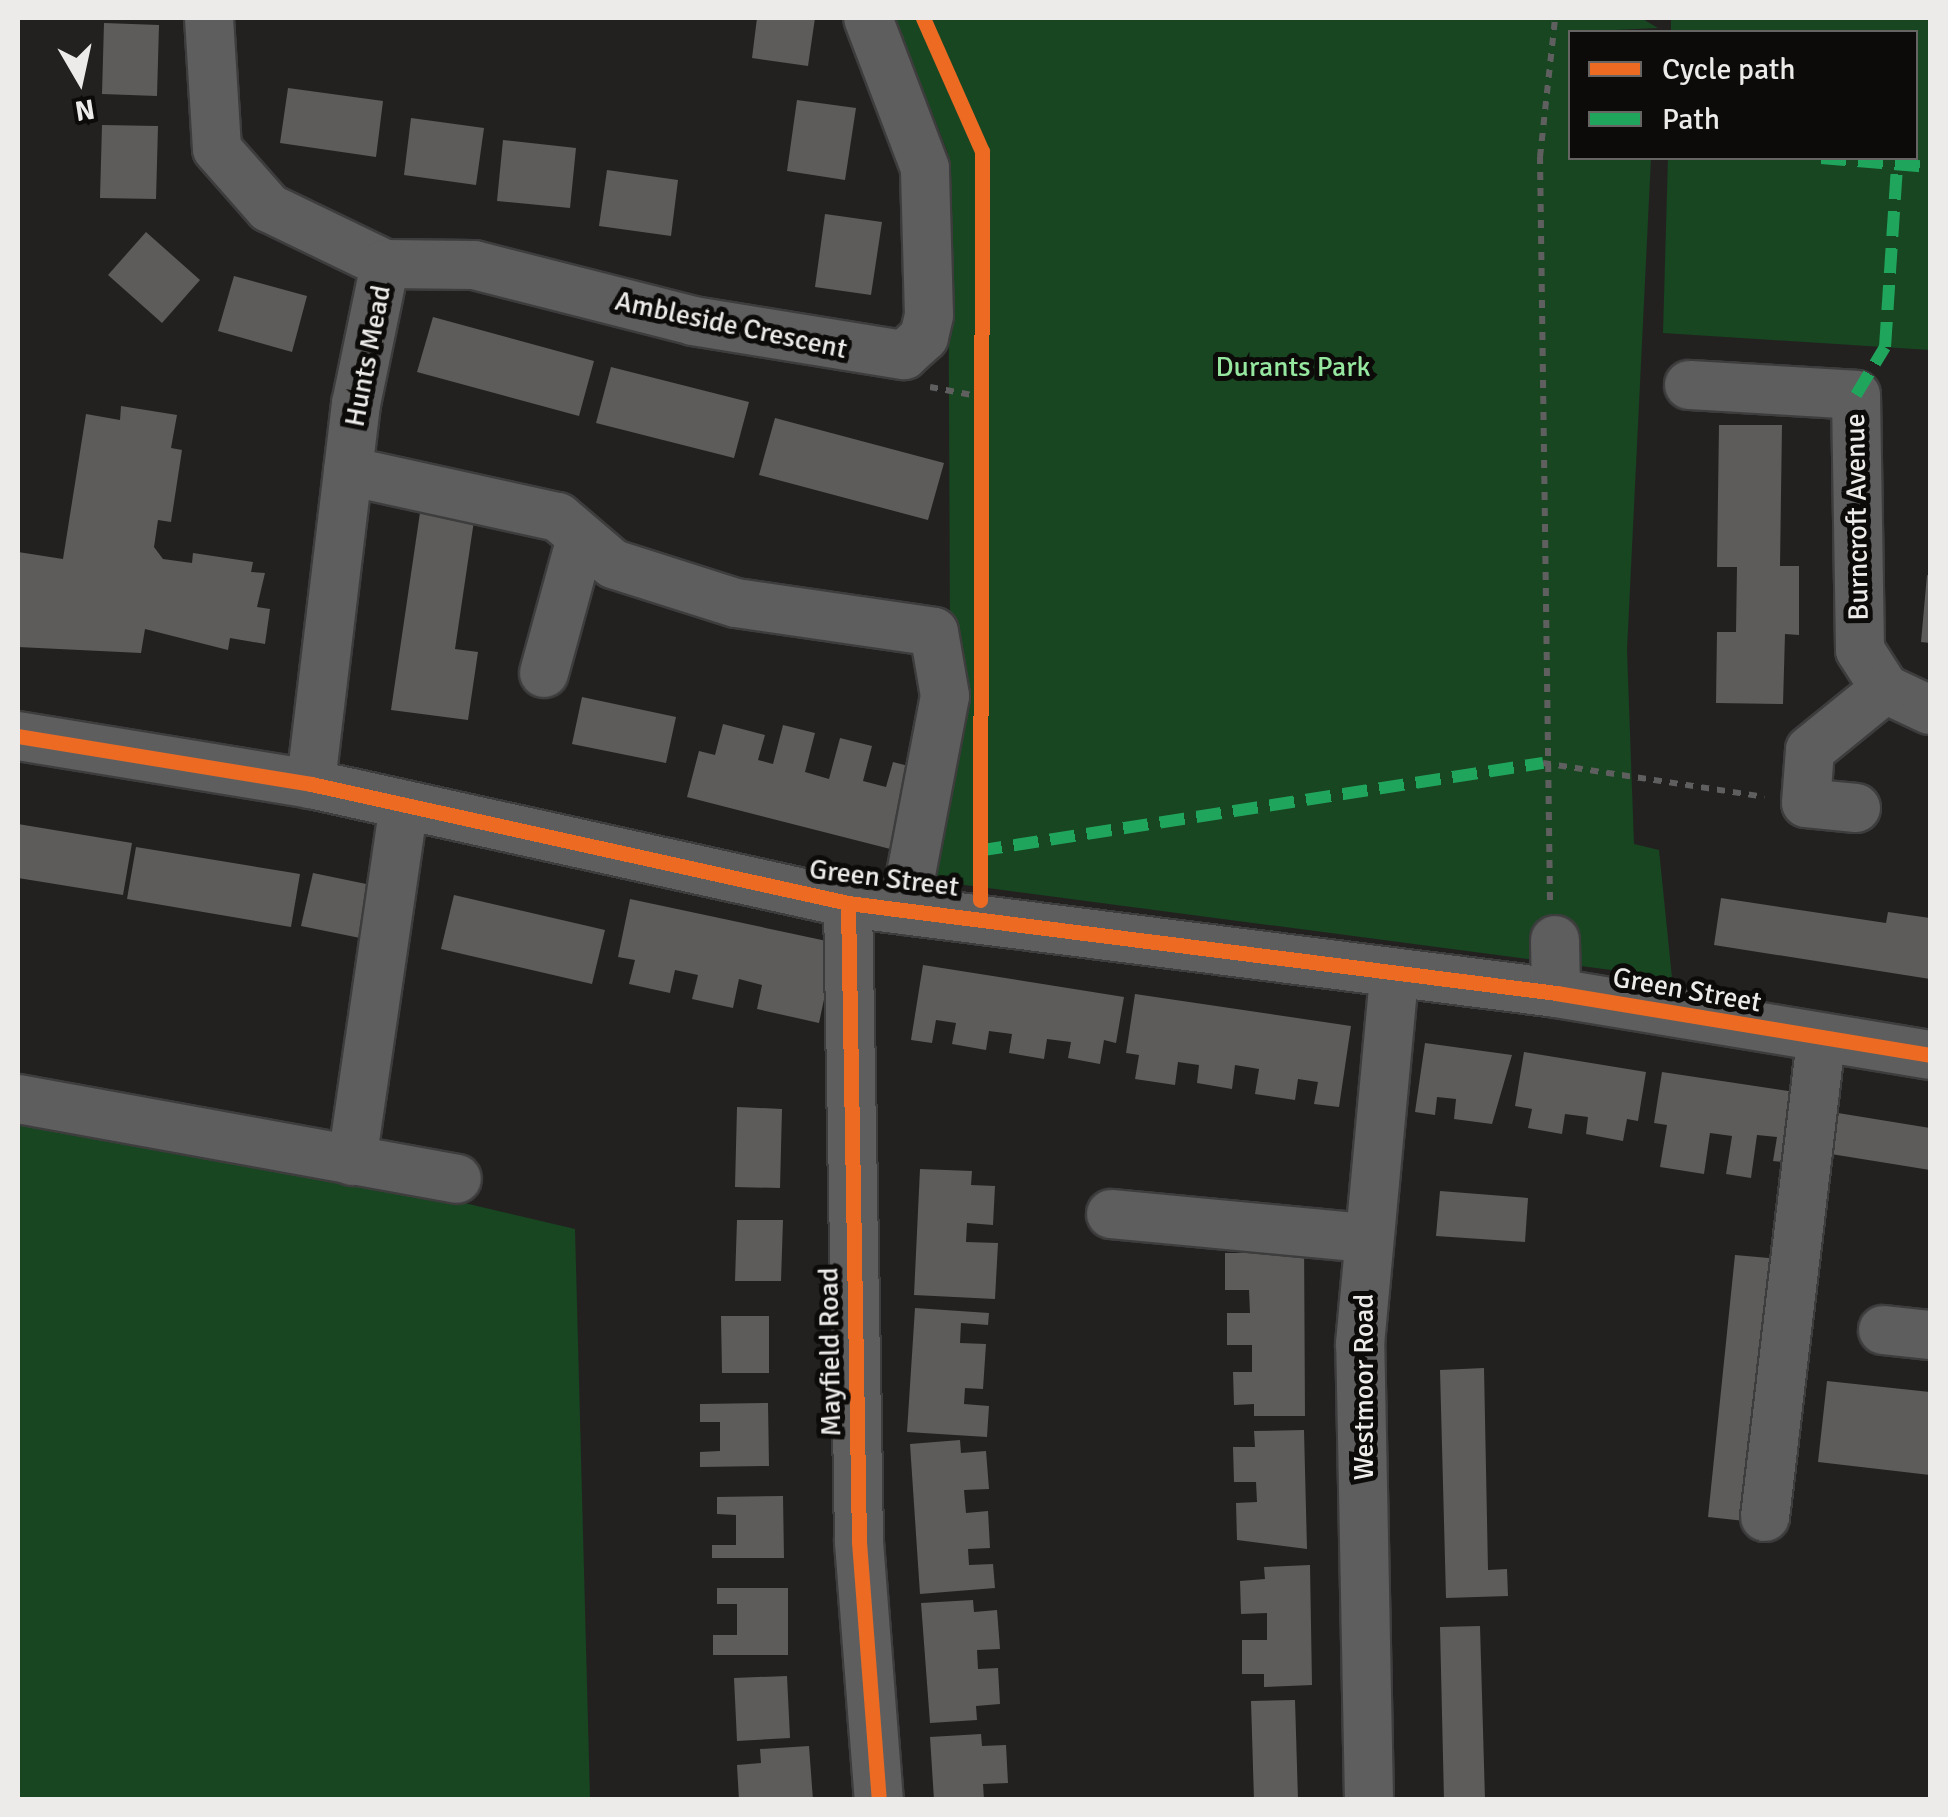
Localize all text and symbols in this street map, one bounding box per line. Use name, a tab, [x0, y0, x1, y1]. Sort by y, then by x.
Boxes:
north arrow	[30, 30, 130, 130]
legend	[1568, 30, 1918, 160]
text: Cycle path	[1662, 51, 1796, 88]
text: N	[72, 91, 97, 128]
text: Path	[1662, 101, 1720, 138]
street label: Hunts Mead	[338, 282, 398, 430]
street label: Ambleside Crescent	[612, 284, 850, 366]
park label: Durants Park	[1215, 350, 1371, 384]
street label: Burncroft Avenue	[1838, 413, 1876, 621]
street label: Green Street	[807, 852, 961, 904]
street label: Green Street	[1610, 960, 1764, 1020]
street label: Mayfield Road	[812, 1267, 848, 1437]
street label: Westmoor Road	[1347, 1294, 1381, 1480]

